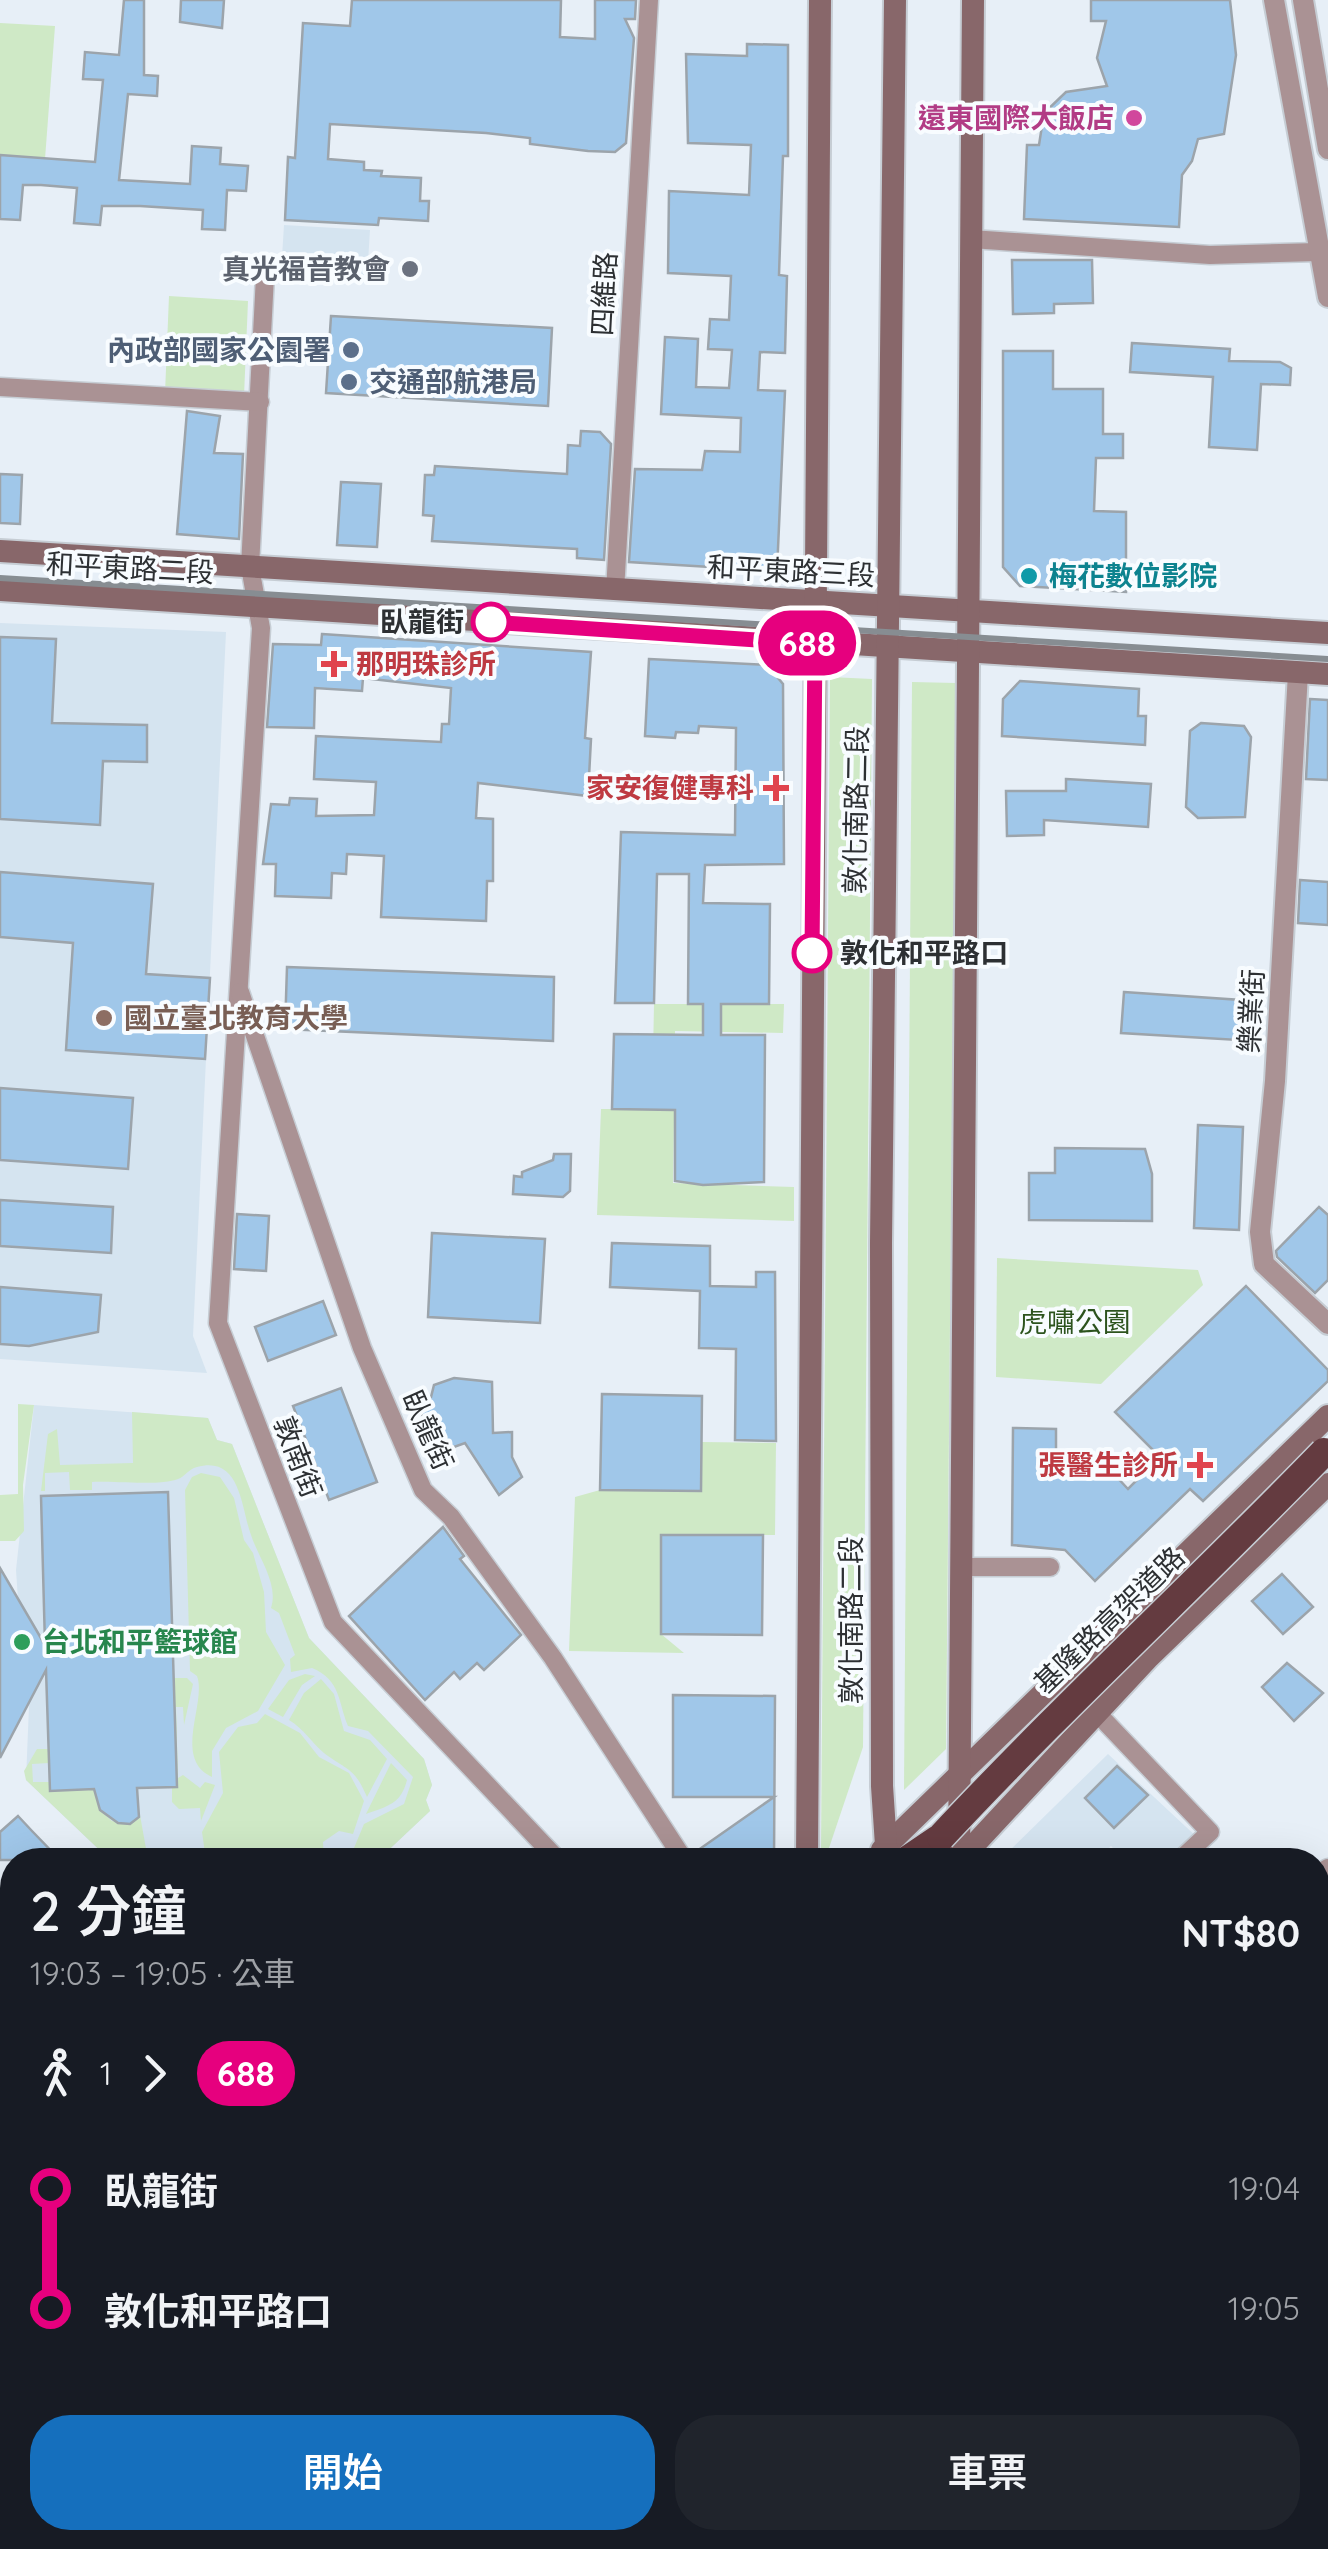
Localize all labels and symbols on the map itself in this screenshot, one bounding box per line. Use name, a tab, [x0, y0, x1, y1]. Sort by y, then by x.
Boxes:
place label: 遠東國際大飯店	[918, 100, 1114, 135]
marker: 遠東國際大飯店	[1123, 107, 1145, 129]
place label: 真光福音教會	[222, 251, 390, 286]
street label: 四維路	[584, 251, 623, 337]
marker: 真光福音教會	[399, 258, 421, 280]
place label: 內政部國家公園署	[107, 332, 331, 367]
marker: 內政部國家公園署	[340, 339, 362, 361]
place label: 交通部航港局	[369, 364, 537, 399]
marker: 交通部航港局	[338, 371, 360, 393]
street label: 和平東路二段	[45, 546, 215, 589]
street label: 和平東路三段	[706, 549, 876, 592]
place label: 梅花數位影院	[1049, 558, 1217, 593]
marker: 梅花數位影院	[1018, 565, 1040, 587]
marker: 臥龍街	[472, 603, 510, 641]
place label: 臥龍街	[380, 604, 464, 639]
line badge: 688	[750, 610, 864, 676]
place label: 那明珠診所	[356, 646, 496, 681]
marker: 那明珠診所	[321, 651, 347, 677]
street label: 敦化南路二段	[837, 726, 874, 894]
place label: 家安復健專科	[586, 770, 754, 805]
marker: 家安復健專科	[763, 775, 789, 801]
marker: 敦化和平路口	[793, 934, 831, 972]
place label: 敦化和平路口	[840, 935, 1008, 970]
street label: 樂業街	[1231, 968, 1270, 1054]
place label: 國立臺北教育大學	[124, 1000, 348, 1035]
marker: 國立臺北教育大學	[93, 1007, 115, 1029]
park label: 虎嘯公園	[1019, 1304, 1131, 1339]
street label: 臥龍街	[395, 1384, 462, 1475]
street label: 敦南街	[267, 1411, 330, 1502]
place label: 張醫生診所	[1038, 1447, 1178, 1482]
marker: 張醫生診所	[1187, 1452, 1213, 1478]
street label: 敦化南路二段	[833, 1536, 868, 1704]
street label: 基隆路高架道路	[1026, 1539, 1191, 1700]
place label: 台北和平籃球館	[42, 1624, 238, 1659]
marker: 台北和平籃球館	[11, 1631, 33, 1653]

